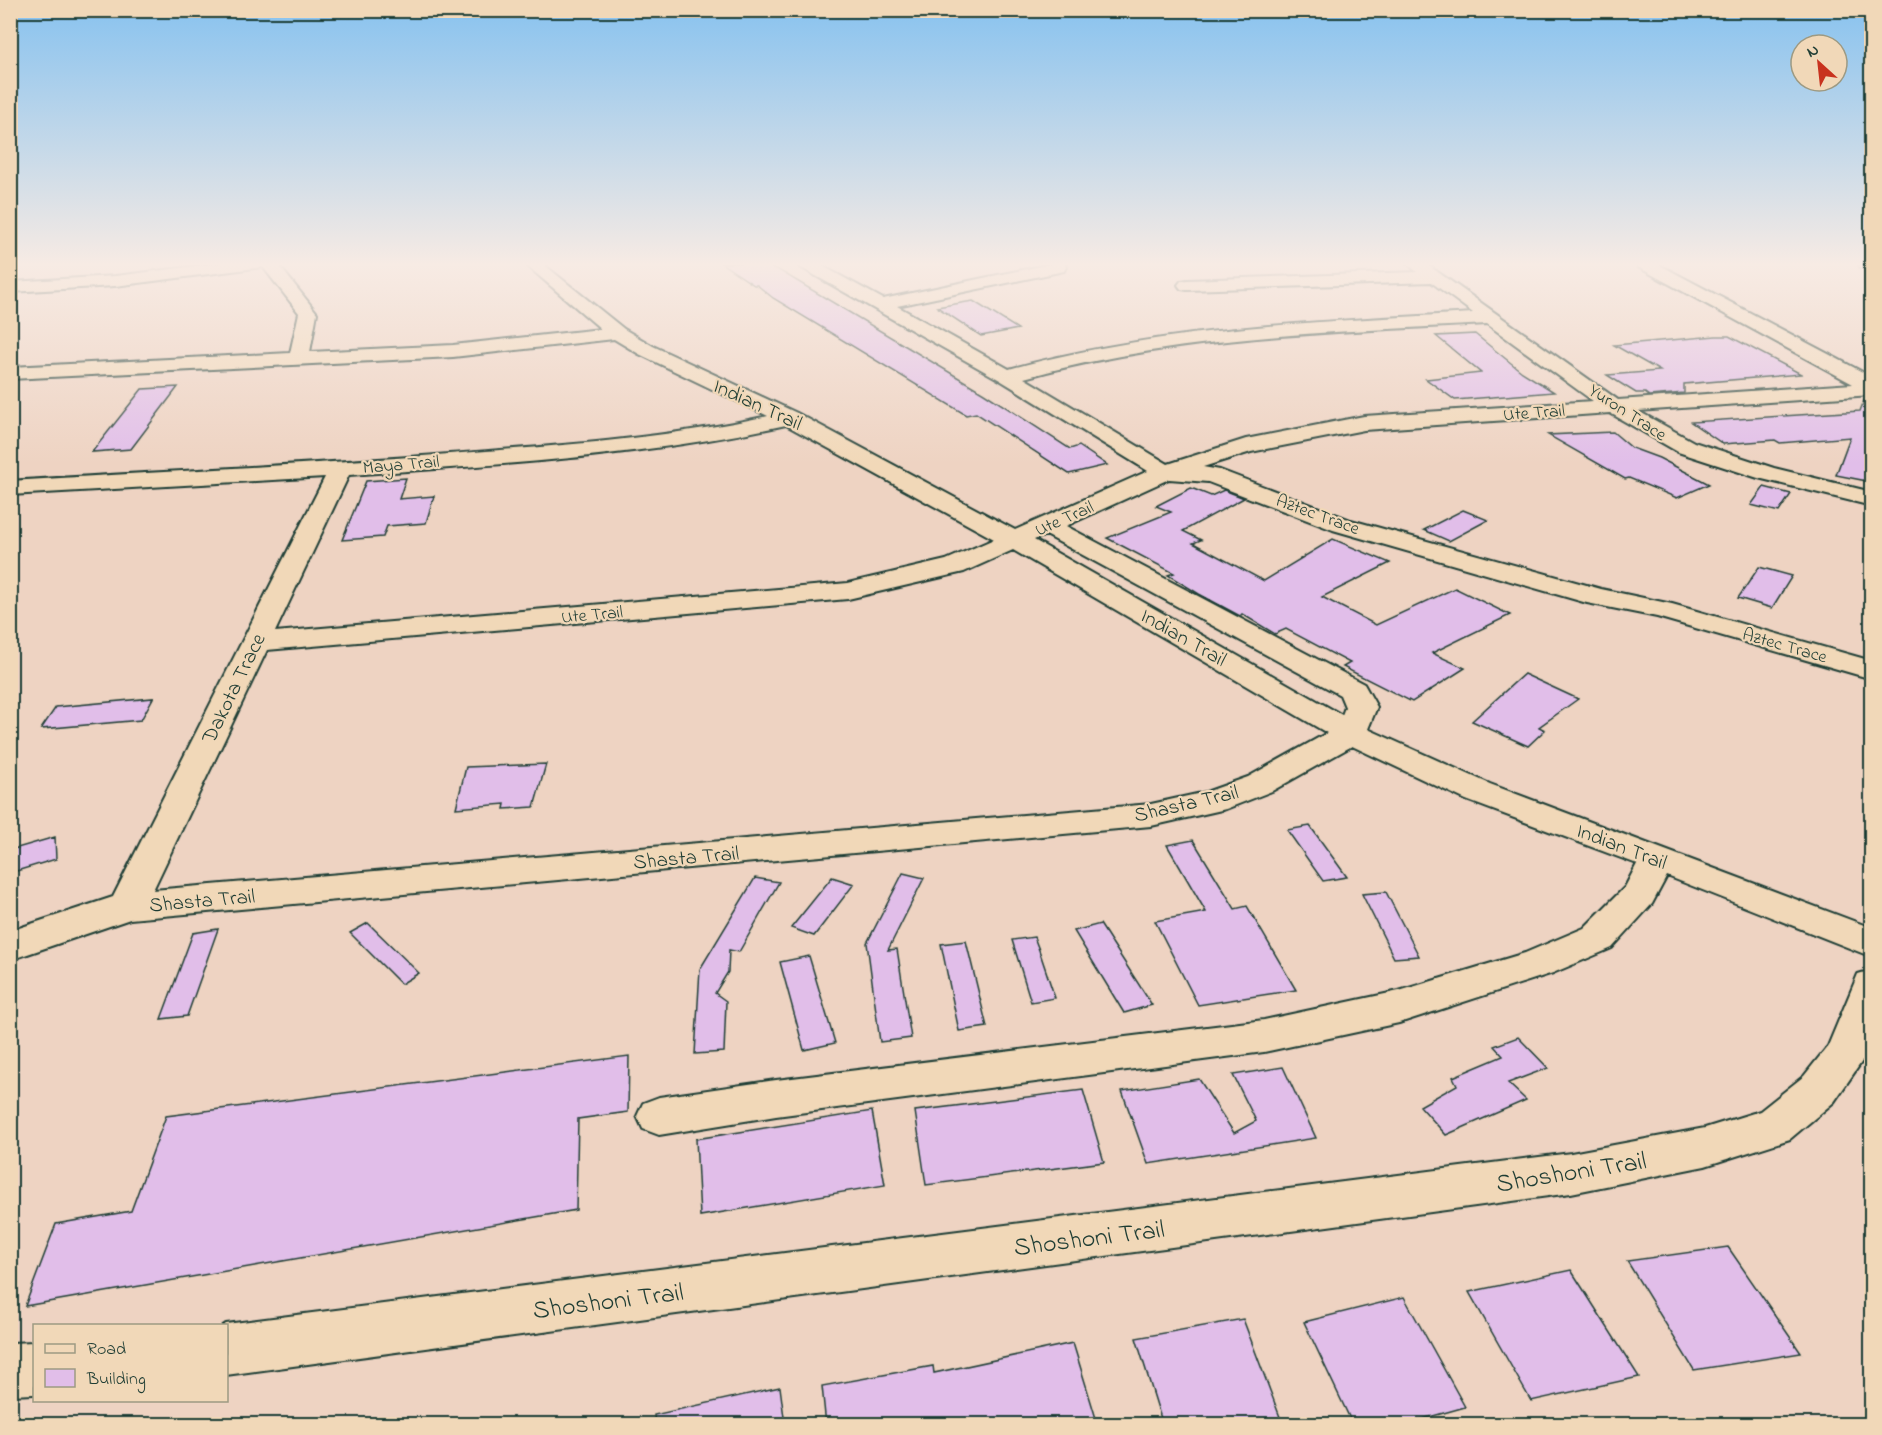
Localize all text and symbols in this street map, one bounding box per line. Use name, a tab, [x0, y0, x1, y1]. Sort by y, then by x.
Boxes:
north arrow	[1789, 33, 1849, 93]
text: N	[1803, 38, 1824, 65]
street label: Indian Trail	[708, 372, 807, 439]
street label: Yuron Trace	[1583, 379, 1672, 449]
street label: Ute Trail	[1502, 399, 1566, 429]
street label: Maya Trail	[362, 450, 441, 482]
street label: Aztec Trace	[1272, 489, 1363, 543]
street label: Ute Trail	[1031, 495, 1098, 544]
street label: Ute Trail	[560, 600, 624, 632]
street label: Indian Trail	[1134, 602, 1232, 675]
street label: Aztec Trace	[1739, 622, 1831, 672]
street label: Dakota Trace	[195, 628, 275, 750]
street label: Shasta Trail	[1131, 778, 1242, 832]
street label: Indian Trail	[1572, 817, 1671, 879]
street label: Shasta Trail	[632, 839, 740, 879]
street label: Shasta Trail	[148, 882, 256, 922]
street label: Shoshoni Trail	[1494, 1143, 1649, 1205]
street label: Shoshoni Trail	[1012, 1212, 1167, 1268]
street label: Shoshoni Trail	[531, 1275, 686, 1331]
legend	[33, 1324, 228, 1402]
text: Road	[87, 1337, 126, 1363]
text: Building	[86, 1367, 146, 1394]

